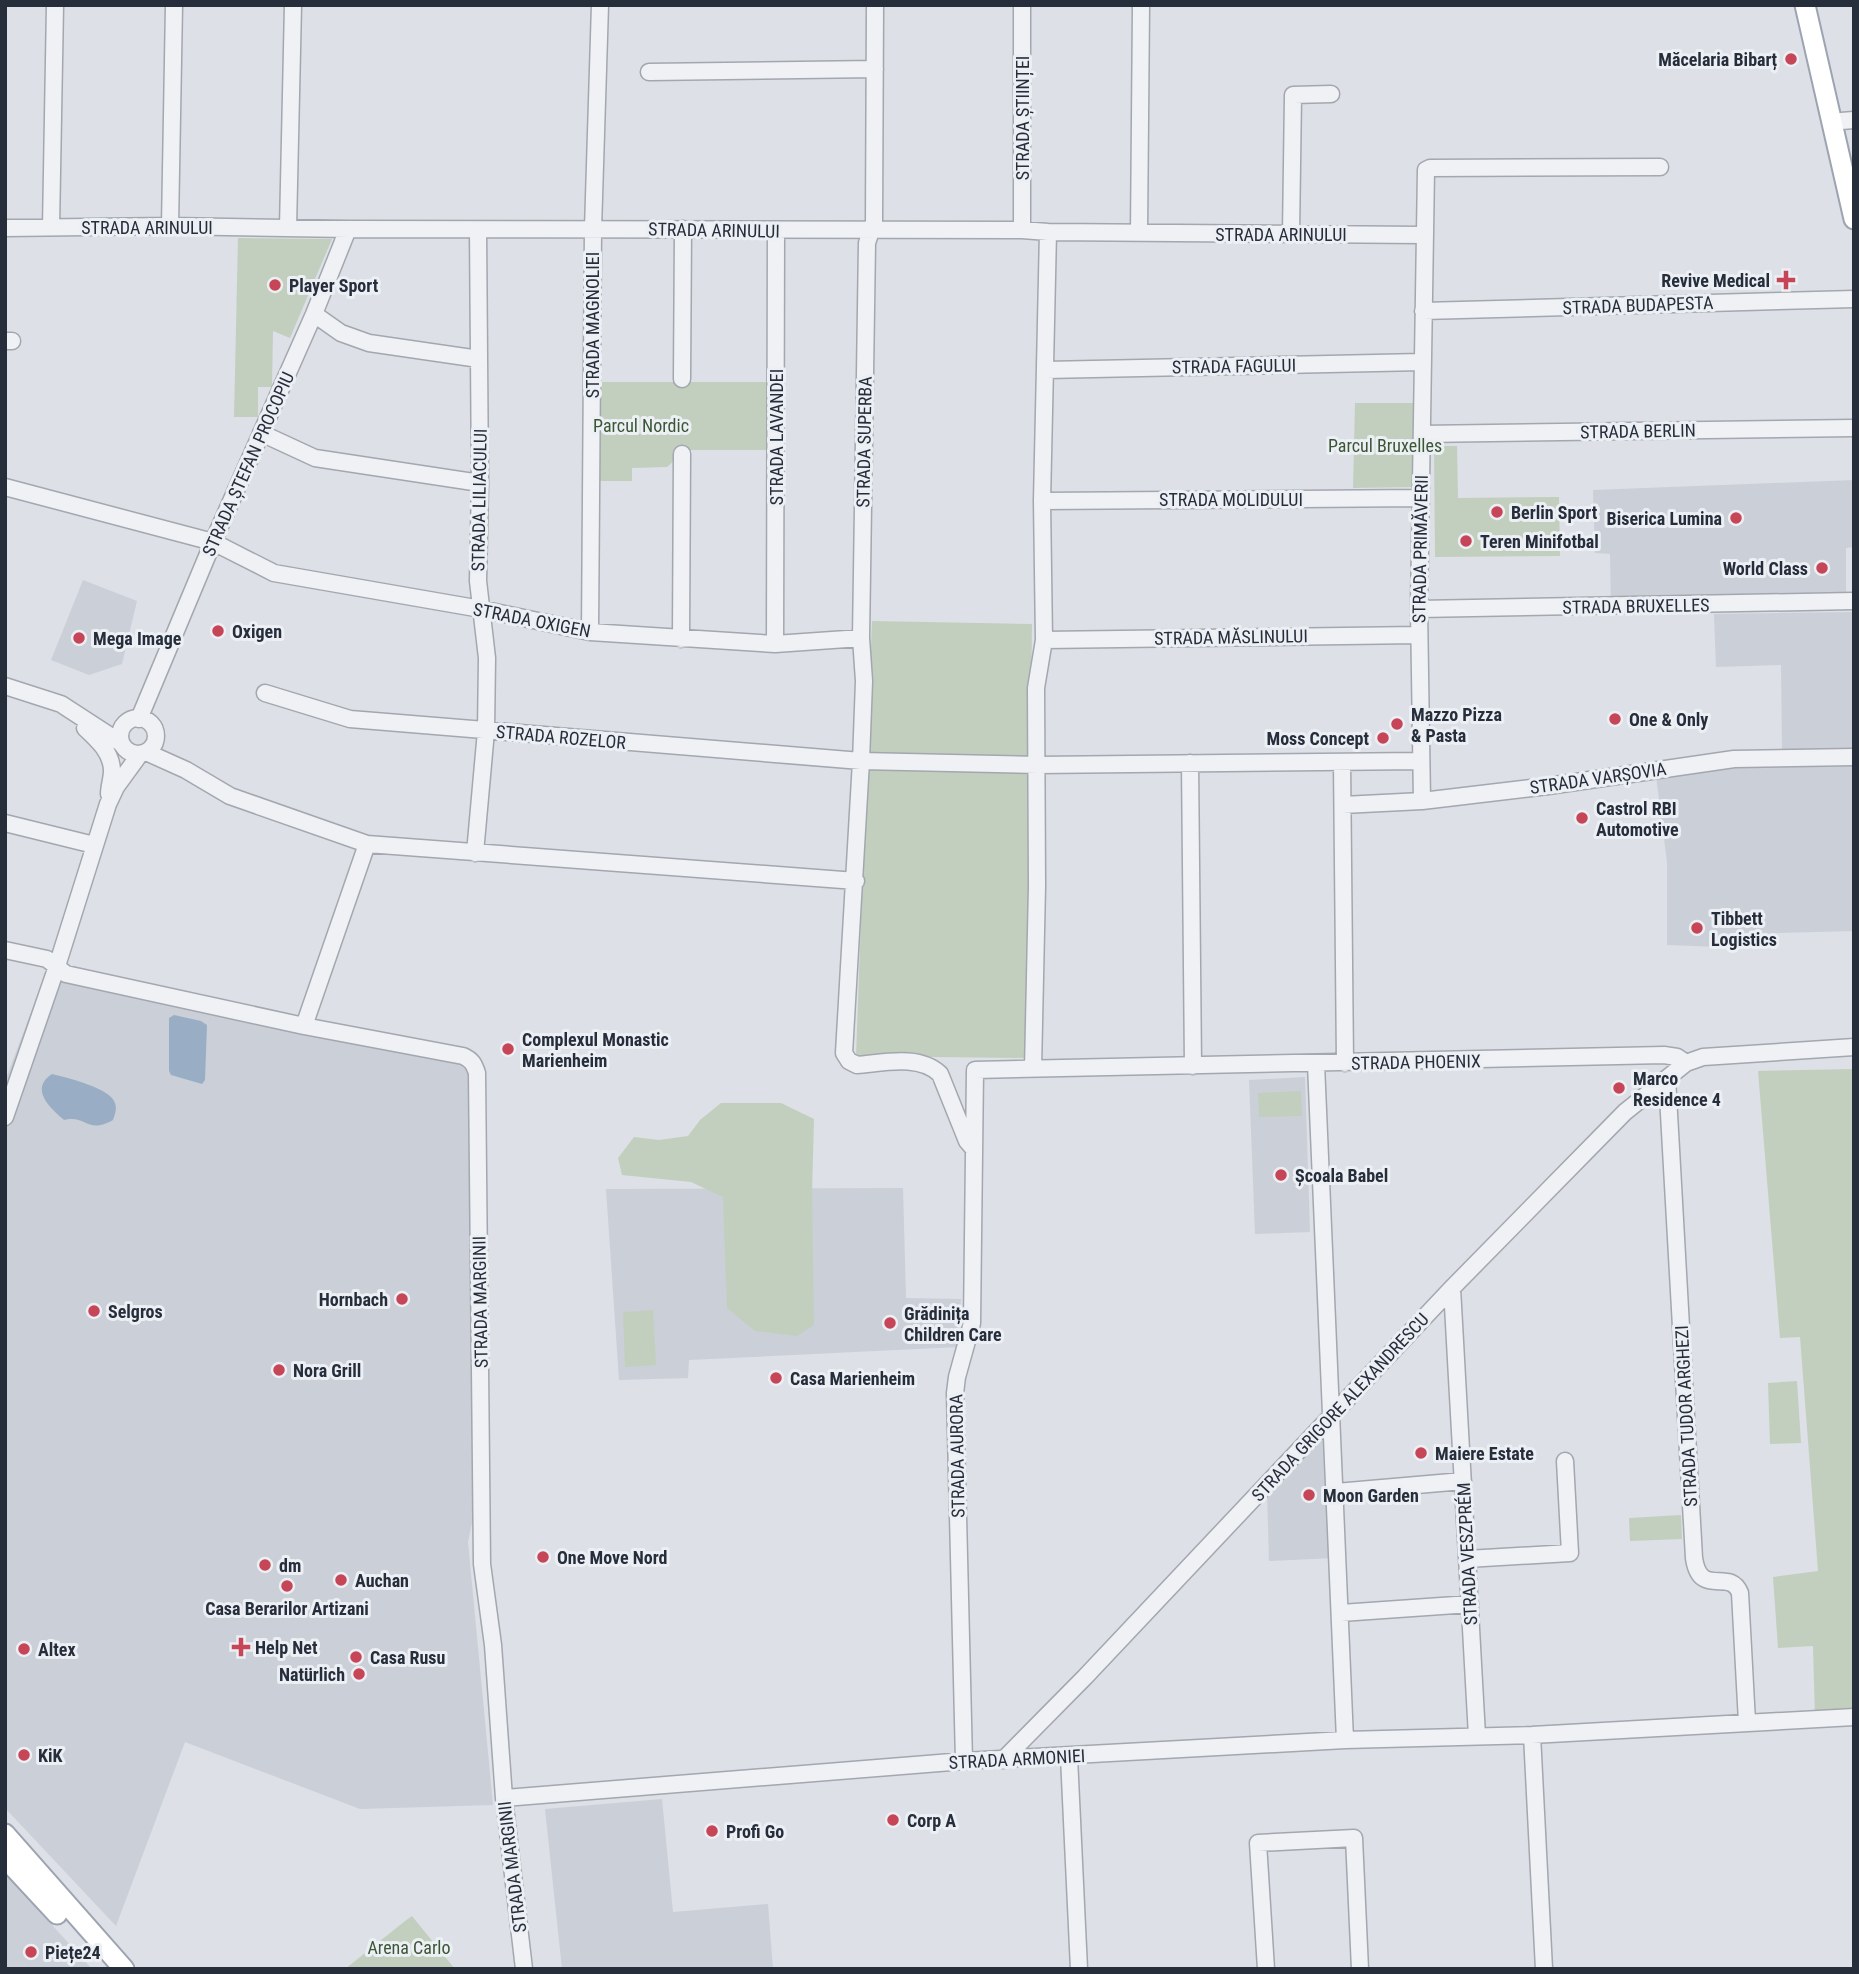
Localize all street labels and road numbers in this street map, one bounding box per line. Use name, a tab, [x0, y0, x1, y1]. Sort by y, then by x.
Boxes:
street label: STRADA ȘTIINȚEI	[1012, 56, 1034, 180]
street label: STRADA ARINULUI	[81, 217, 213, 238]
street label: STRADA ARINULUI	[648, 218, 780, 242]
street label: STRADA ARINULUI	[1215, 224, 1347, 245]
street label: STRADA MAGNOLIEI	[582, 252, 603, 398]
street label: STRADA BUDAPESTA	[1562, 292, 1714, 318]
street label: STRADA FAGULUI	[1172, 354, 1296, 378]
street label: STRADA ȘTEFAN PROCOPIU	[198, 369, 299, 560]
street label: STRADA LAVANDEI	[766, 369, 787, 505]
street label: STRADA SUPERBA	[852, 376, 876, 508]
street label: STRADA BERLIN	[1580, 419, 1696, 443]
street label: STRADA LILIACULUI	[467, 428, 491, 572]
street label: STRADA PRIMĂVERII	[1408, 475, 1432, 623]
street label: STRADA MOLIDULUI	[1159, 489, 1303, 510]
street label: STRADA BRUXELLES	[1562, 594, 1710, 618]
street label: STRADA OXIGEN	[472, 598, 592, 642]
street label: STRADA MĂSLINULUI	[1154, 625, 1308, 649]
street label: STRADA ROZELOR	[495, 721, 627, 753]
street label: STRADA VARȘOVIA	[1528, 758, 1668, 799]
street label: STRADA PHOENIX	[1351, 1050, 1481, 1074]
street label: STRADA MARGINII	[468, 1236, 492, 1368]
street label: STRADA GRIGORE ALEXANDRESCU	[1247, 1308, 1433, 1506]
street label: STRADA TUDOR ARGHEZI	[1671, 1325, 1701, 1507]
street label: STRADA AURORA	[945, 1393, 969, 1518]
street label: STRADA VESZPRÉM	[1453, 1482, 1481, 1626]
street label: STRADA ARMONIEI	[948, 1745, 1086, 1773]
street label: STRADA MARGINII	[494, 1800, 530, 1934]

